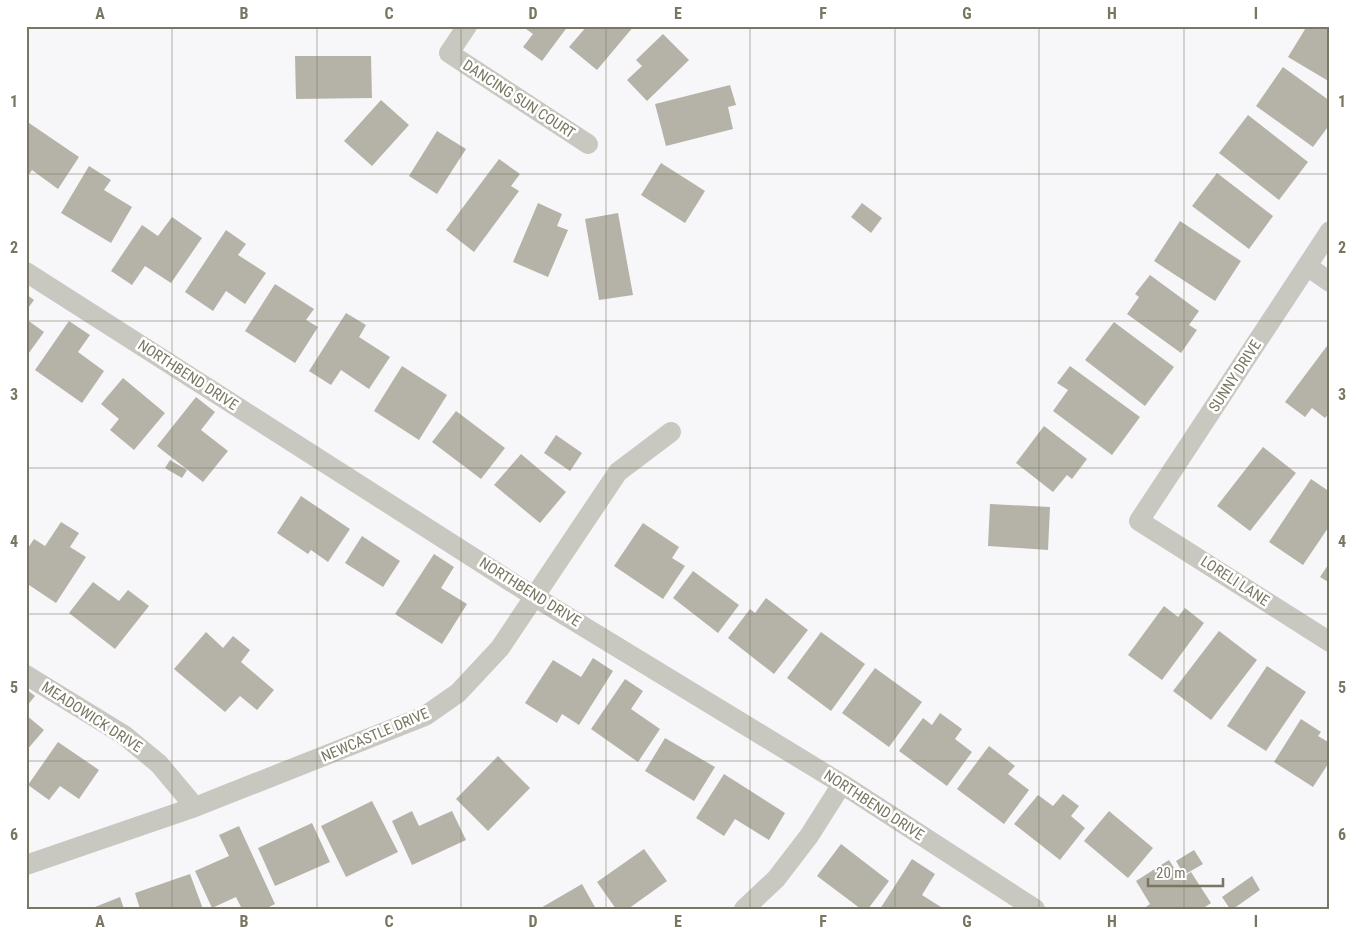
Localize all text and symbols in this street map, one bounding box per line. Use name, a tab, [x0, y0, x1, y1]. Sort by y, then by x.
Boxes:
text: A	[95, 4, 105, 23]
text: B	[240, 4, 249, 23]
text: C	[384, 4, 394, 23]
text: D	[528, 4, 538, 23]
text: E	[674, 4, 682, 23]
text: F	[819, 4, 827, 23]
text: G	[962, 4, 972, 23]
text: H	[1107, 4, 1117, 23]
text: I	[1254, 4, 1258, 23]
street label: DANCING SUN COURT	[459, 56, 579, 142]
text: 1	[10, 92, 18, 111]
text: 1	[1338, 92, 1346, 111]
text: 2	[10, 238, 18, 257]
text: 2	[1338, 238, 1346, 257]
street label: NORTHBEND DRIVE	[135, 336, 241, 414]
street label: SUNNY DRIVE	[1205, 337, 1265, 415]
text: 3	[10, 385, 18, 404]
text: 3	[1338, 385, 1346, 404]
text: 4	[10, 532, 18, 551]
text: 4	[1338, 532, 1346, 551]
street label: LORELI LANE	[1197, 552, 1273, 610]
street label: NORTHBEND DRIVE	[476, 554, 584, 630]
text: 5	[10, 678, 18, 697]
street label: MEADOWICK DRIVE	[38, 678, 146, 756]
text: 5	[1338, 678, 1346, 697]
street label: NEWCASTLE DRIVE	[319, 704, 431, 766]
street label: NORTHBEND DRIVE	[821, 766, 927, 844]
text: 6	[10, 825, 18, 844]
text: 6	[1338, 825, 1346, 844]
scale bar	[1148, 855, 1224, 887]
text: 20 m	[1156, 864, 1186, 882]
text: A	[95, 912, 105, 931]
text: B	[240, 912, 249, 931]
text: C	[384, 912, 394, 931]
text: D	[528, 912, 538, 931]
text: E	[674, 912, 682, 931]
text: F	[819, 912, 827, 931]
text: G	[962, 912, 972, 931]
text: H	[1107, 912, 1117, 931]
text: I	[1254, 912, 1258, 931]

